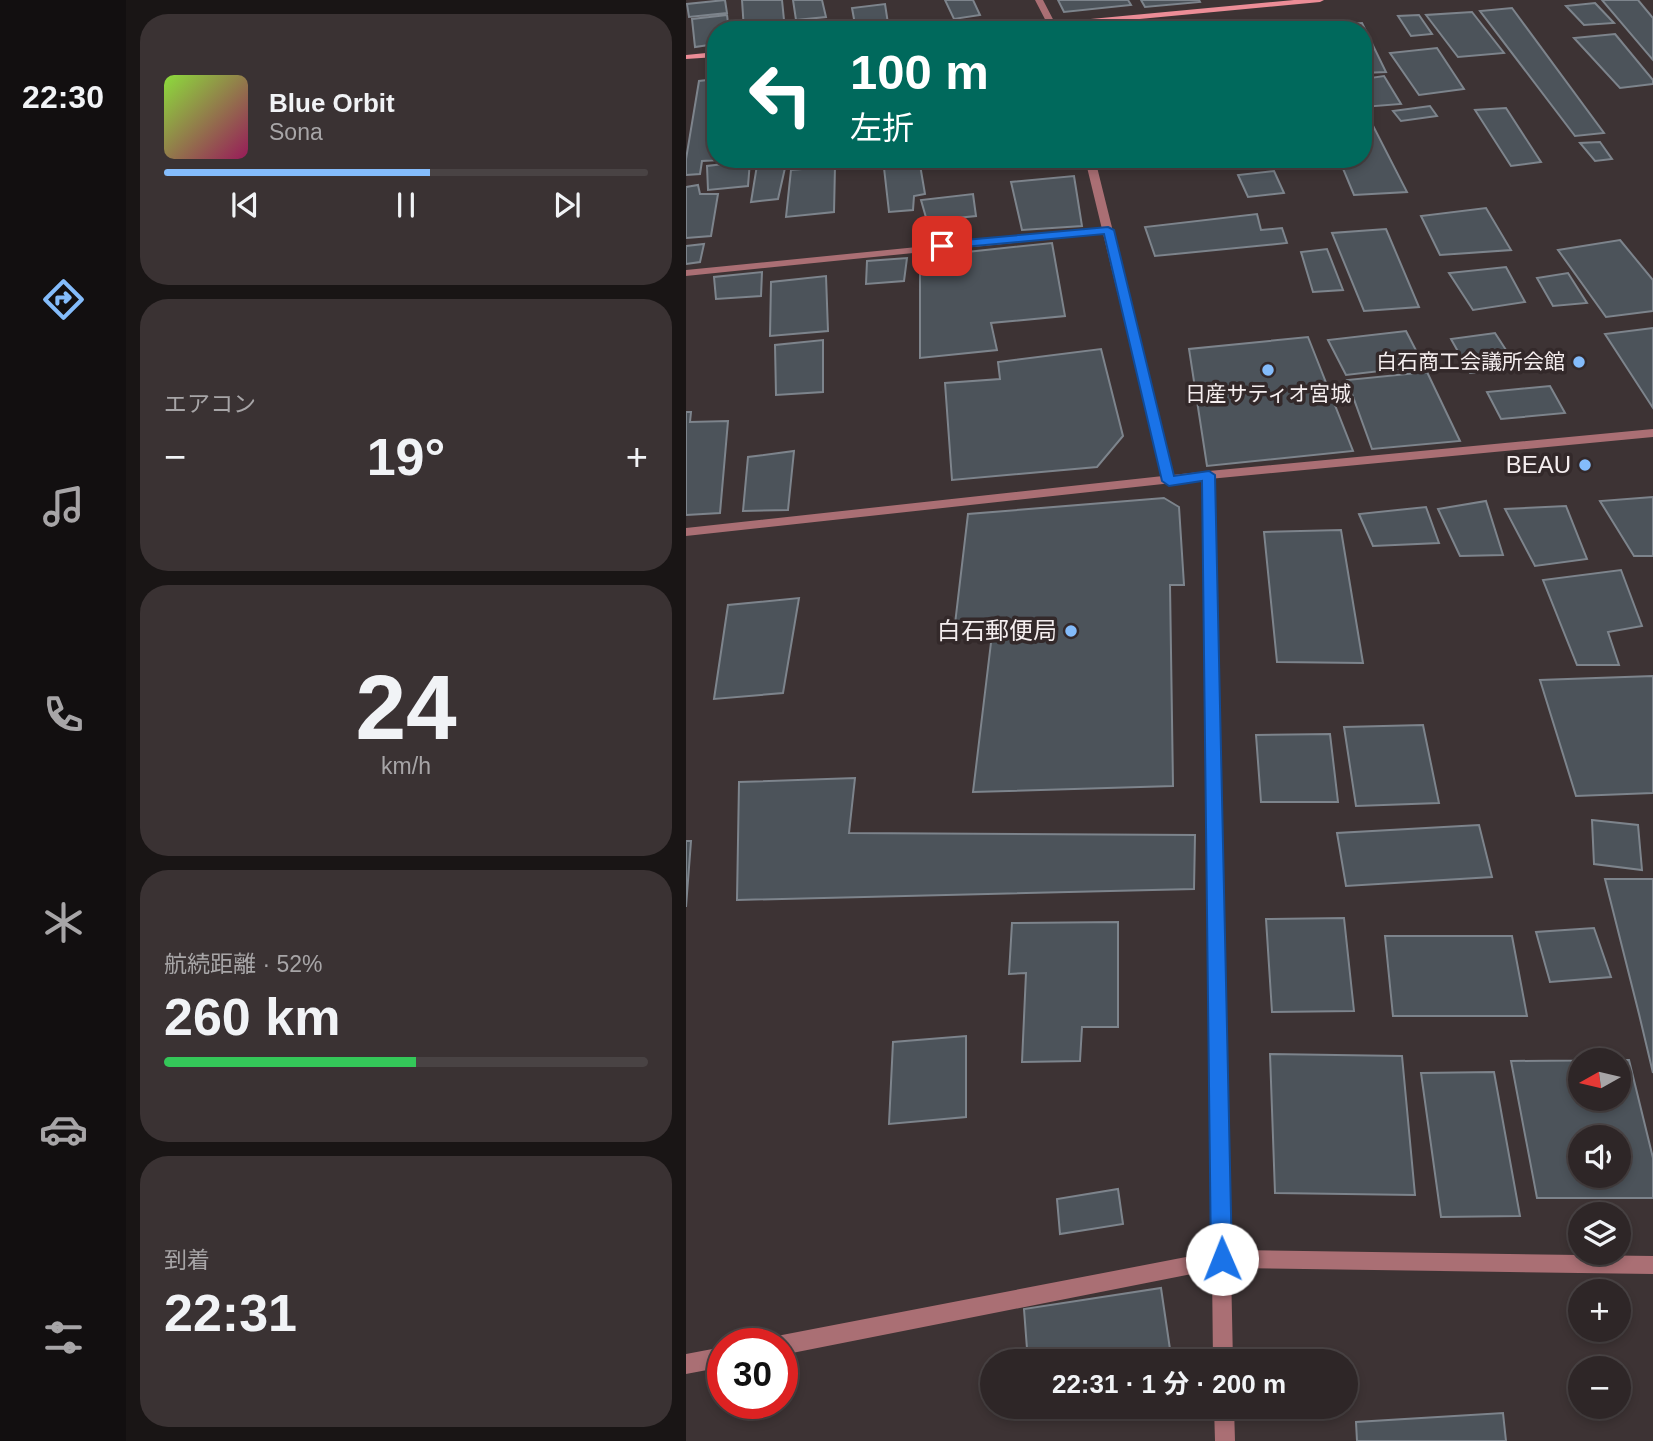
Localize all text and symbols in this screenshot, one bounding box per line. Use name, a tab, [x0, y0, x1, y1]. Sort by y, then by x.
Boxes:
text: 100 m	[850, 45, 989, 99]
icon: left	[735, 49, 826, 140]
text: 22:30	[22, 79, 104, 115]
text: Blue Orbit	[269, 88, 395, 118]
text: 左折	[850, 110, 914, 146]
text: Sona	[269, 119, 323, 145]
icon: previous	[226, 186, 264, 224]
icon: pause	[387, 186, 425, 224]
icon: next	[548, 186, 586, 224]
pin	[912, 216, 972, 276]
icon: arrive	[923, 227, 961, 265]
icon: directions	[39, 275, 88, 324]
place label: 白石商工会議所会館	[1376, 350, 1565, 373]
marker: 白石商工会議所会館	[1571, 354, 1587, 370]
marker: 日産サティオ宮城	[1260, 362, 1276, 378]
place label: 日産サティオ宮城	[1185, 382, 1351, 405]
text: エアコン	[164, 391, 256, 417]
text: 19°	[367, 428, 445, 486]
text: −	[164, 436, 186, 478]
text: +	[626, 436, 648, 478]
place label: BEAU	[1506, 451, 1571, 478]
marker: BEAU	[1577, 457, 1593, 473]
icon: music	[39, 482, 88, 531]
place label: 白石郵便局	[937, 617, 1057, 644]
marker: 白石郵便局	[1063, 623, 1079, 639]
text: 24	[355, 657, 457, 758]
icon: phone	[39, 690, 88, 739]
text: km/h	[381, 753, 431, 779]
icon: climate	[39, 898, 88, 947]
text: 航続距離 · 52%	[164, 951, 322, 977]
text: 260 km	[164, 988, 340, 1046]
north arrow	[1568, 1048, 1631, 1111]
map controls	[1568, 1048, 1631, 1419]
icon: car	[39, 1105, 88, 1154]
button: sound	[1568, 1125, 1631, 1188]
button: layers	[1568, 1202, 1631, 1265]
position arrow	[1185, 1222, 1259, 1296]
text: 到着	[164, 1247, 210, 1273]
button: +	[1568, 1279, 1631, 1342]
text: 22:31	[164, 1284, 297, 1342]
icon: filters	[39, 1313, 88, 1362]
speed limit sign: 30	[707, 1328, 798, 1419]
button: −	[1568, 1356, 1631, 1419]
text: 22:31 · 1 分 · 200 m	[1052, 1369, 1286, 1399]

